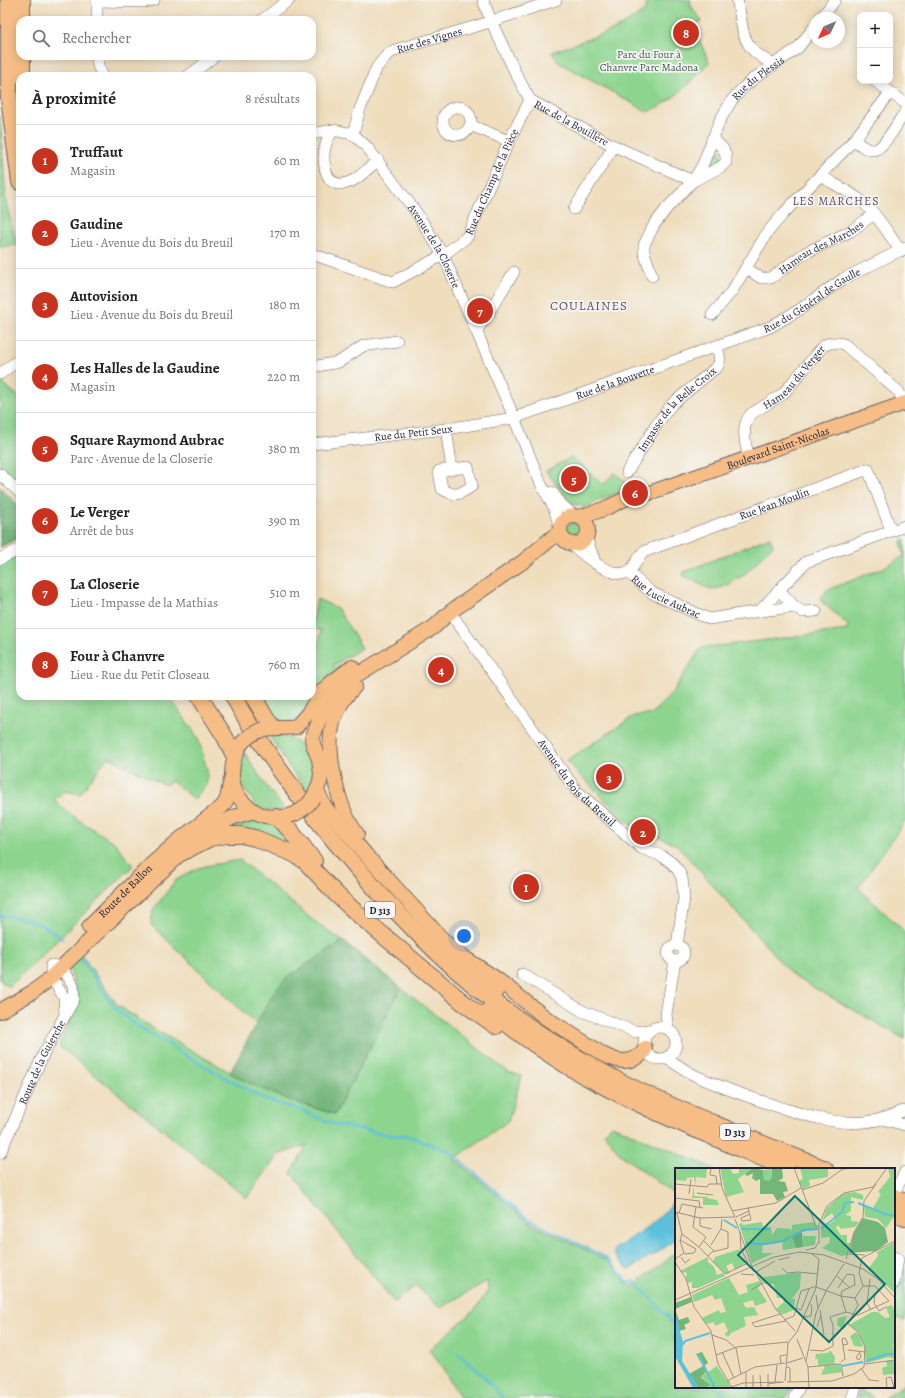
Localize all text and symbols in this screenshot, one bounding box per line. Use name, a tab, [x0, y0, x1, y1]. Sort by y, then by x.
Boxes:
north arrow	[809, 12, 845, 48]
map controls	[857, 12, 893, 84]
button: +	[857, 12, 893, 48]
search box	[16, 16, 316, 60]
pin: 8	[673, 18, 699, 48]
street label: Rue des Vignes	[395, 23, 464, 57]
icon: search	[30, 27, 52, 49]
text: Rechercher	[62, 28, 131, 48]
park label: Parc du Four à Chanvre Parc Madona	[600, 47, 699, 75]
button: −	[857, 48, 893, 84]
street label: Rue du Plessis	[728, 52, 787, 103]
text: À proximité	[32, 87, 116, 110]
text: 8 résultats	[245, 90, 300, 107]
street label: Rue de la Bouillère	[532, 96, 612, 149]
street label: Rue du Champ de la Pièce	[461, 126, 522, 237]
text: Truffaut	[70, 142, 123, 162]
text: 1	[43, 152, 47, 169]
text: 60 m	[274, 152, 300, 169]
text: Magasin	[70, 162, 115, 179]
district label: LES MARCHES	[792, 193, 880, 209]
street label: Avenue de la Closerie	[404, 200, 464, 290]
text: Gaudine	[70, 214, 123, 234]
street label: Hameau des Marches	[775, 217, 867, 278]
text: 2	[42, 224, 48, 241]
text: 170 m	[270, 224, 300, 241]
text: Lieu · Avenue du Bois du Breuil	[70, 234, 233, 251]
street label: Rue du Général de Gaulle	[761, 264, 863, 336]
text: Autovision	[70, 286, 138, 306]
text: 3	[42, 296, 48, 313]
text: 180 m	[269, 296, 300, 313]
pin: 7	[467, 296, 493, 326]
district label: COULAINES	[550, 297, 628, 314]
text: Lieu · Avenue du Bois du Breuil	[70, 306, 233, 323]
street label: Hameau du Verger	[760, 342, 828, 412]
text: Les Halles de la Gaudine	[70, 358, 220, 378]
street label: Rue de la Bouvette	[574, 361, 656, 403]
street label: Impasse de la Belle Croix	[634, 363, 720, 455]
text: 4	[42, 368, 48, 385]
text: 220 m	[267, 368, 300, 385]
text: Magasin	[70, 378, 115, 395]
street label: Rue du Petit Seux	[374, 420, 454, 444]
street label: Boulevard Saint-Nicolas	[724, 423, 831, 473]
text: Square Raymond Aubrac	[70, 430, 224, 450]
text: 5	[42, 440, 48, 457]
text: 380 m	[268, 440, 300, 457]
text: Parc · Avenue de la Closerie	[70, 450, 213, 467]
pin: 5	[561, 464, 587, 494]
pin: 6	[622, 478, 648, 508]
street label: Rue Jean Moulin	[737, 484, 811, 523]
text: Le Verger	[70, 502, 130, 522]
text: 6	[42, 512, 48, 529]
text: 390 m	[268, 512, 300, 529]
text: Arrêt de bus	[70, 522, 134, 539]
street label: Rue Lucie Aubrac	[628, 571, 703, 622]
text: La Closerie	[70, 574, 139, 594]
text: 7	[42, 584, 48, 601]
text: 510 m	[270, 584, 300, 601]
text: Lieu · Impasse de la Mathias	[70, 594, 218, 611]
text: Four à Chanvre	[70, 646, 165, 666]
pin: 4	[428, 655, 454, 685]
text: 8	[42, 656, 48, 673]
text: 760 m	[268, 656, 300, 673]
text: Lieu · Rue du Petit Closeau	[70, 666, 210, 683]
street label: Avenue du Bois du Breuil	[534, 735, 619, 830]
pin: 3	[596, 762, 622, 792]
pin: 2	[630, 817, 656, 847]
street label: Route de Ballon	[95, 861, 155, 921]
pin: 1	[513, 872, 539, 902]
road number: D 313	[365, 902, 395, 918]
your location	[454, 926, 474, 946]
street label: Route de la Guierche	[15, 1017, 69, 1107]
road number: D 313	[720, 1124, 750, 1140]
inset map	[675, 1168, 895, 1388]

